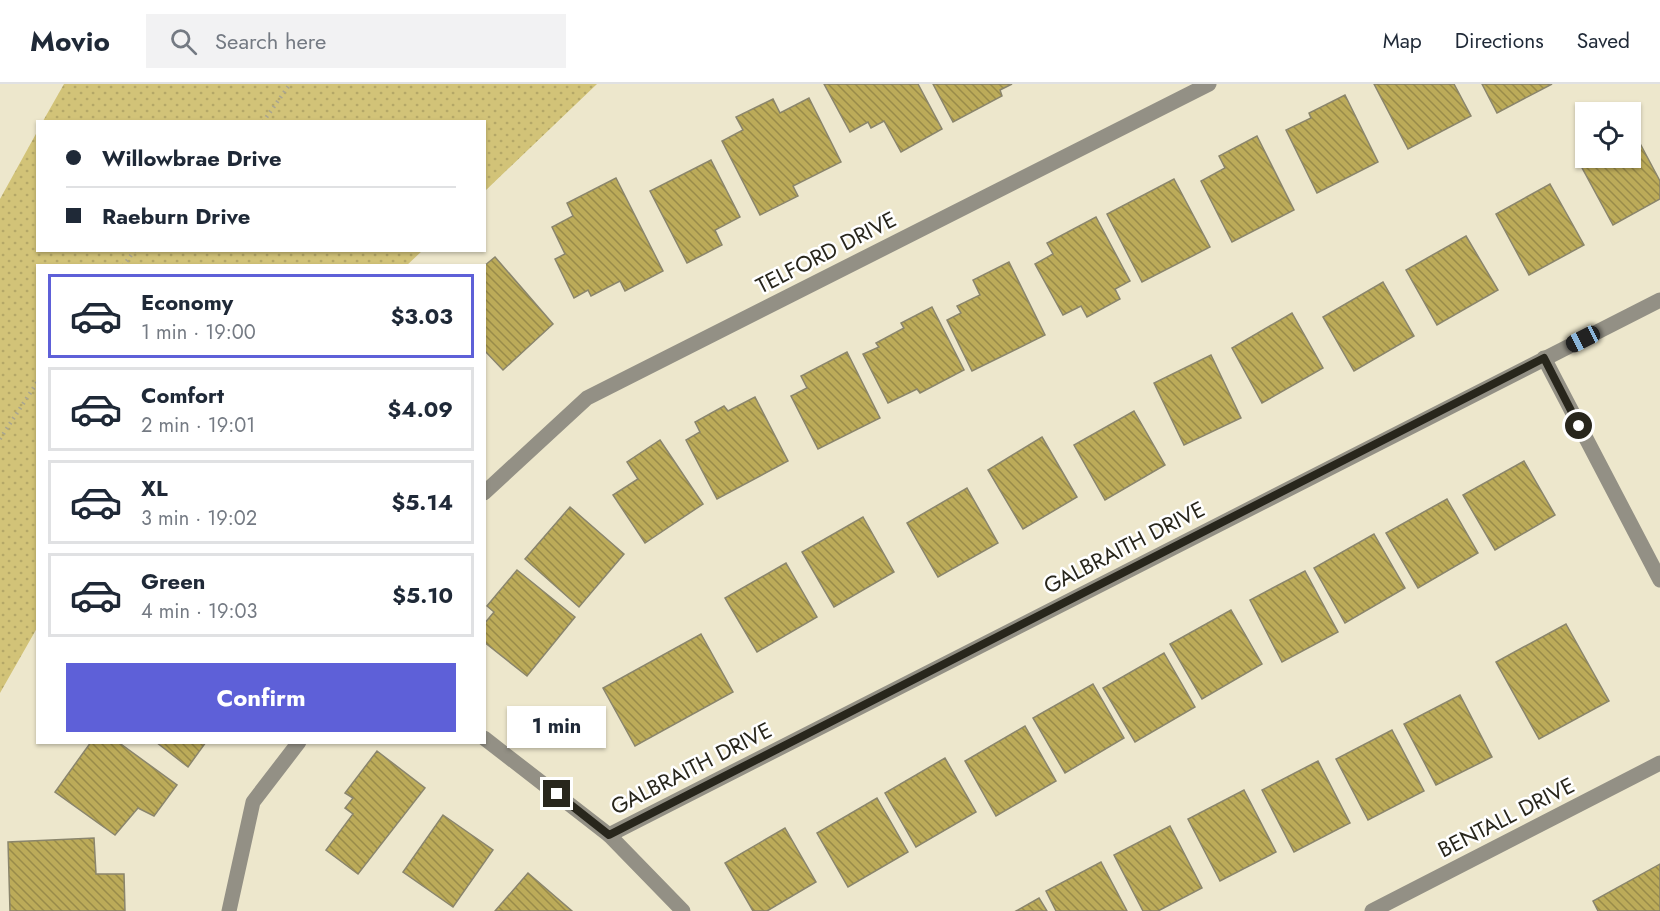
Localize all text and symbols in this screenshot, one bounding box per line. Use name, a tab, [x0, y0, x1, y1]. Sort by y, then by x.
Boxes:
search box	[146, 14, 566, 68]
text: Movio	[30, 21, 110, 62]
icon: search	[167, 25, 200, 58]
text: Search here	[215, 25, 326, 57]
text: Map	[1383, 26, 1422, 56]
text: Directions	[1455, 26, 1544, 56]
text: Saved	[1577, 26, 1630, 56]
map controls	[1575, 102, 1641, 168]
button: locate	[1575, 102, 1641, 168]
text: Willowbrae Drive	[102, 142, 282, 174]
text: Raeburn Drive	[102, 200, 250, 232]
street label: TELFORD DRIVE	[750, 203, 902, 301]
text: Economy	[141, 286, 233, 318]
icon: car	[69, 289, 123, 343]
text: $3.03	[391, 300, 453, 332]
text: 1 min · 19:00	[141, 318, 256, 347]
car	[1563, 323, 1603, 355]
text: Comfort	[141, 379, 224, 411]
icon: car	[69, 382, 123, 436]
text: $4.09	[388, 393, 453, 425]
text: 2 min · 19:01	[141, 411, 255, 440]
route start	[1565, 412, 1592, 439]
text: XL	[141, 472, 168, 504]
icon: car	[69, 475, 123, 529]
text: $5.14	[391, 486, 453, 518]
street label: GALBRAITH DRIVE	[1038, 493, 1210, 601]
text: 3 min · 19:02	[141, 504, 257, 533]
text: Green	[141, 565, 205, 597]
icon: car	[69, 568, 123, 622]
text: $5.10	[392, 579, 453, 611]
text: 4 min · 19:03	[141, 597, 257, 626]
button: Confirm	[66, 663, 456, 732]
callout: 1 min	[508, 707, 606, 749]
text: 1 min	[532, 712, 581, 741]
street label: GALBRAITH DRIVE	[605, 714, 777, 822]
street label: BENTALL DRIVE	[1432, 769, 1580, 865]
route end	[543, 780, 570, 807]

